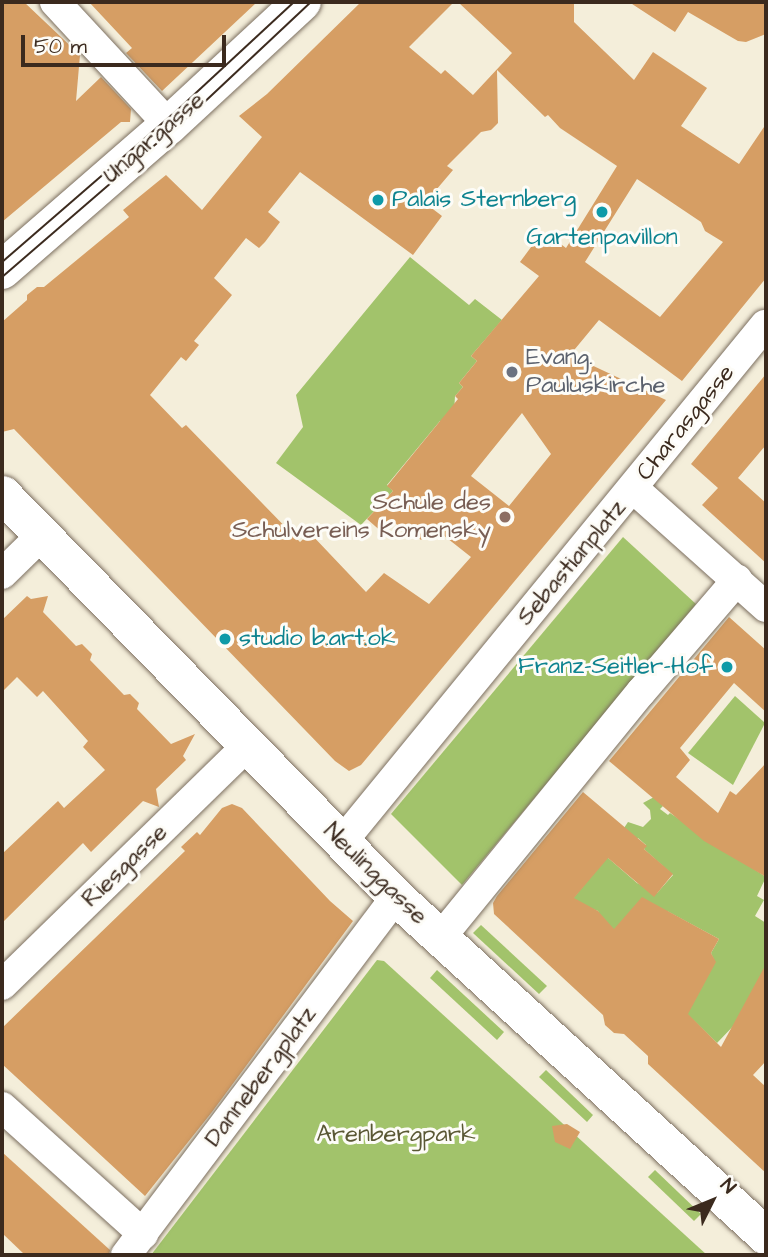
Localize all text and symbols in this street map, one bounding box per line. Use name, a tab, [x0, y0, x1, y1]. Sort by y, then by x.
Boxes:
scale bar	[24, 21, 229, 65]
text: 50 m	[34, 32, 87, 61]
street label: Ungargasse	[97, 86, 211, 190]
place label: Palais Sternberg	[392, 186, 576, 214]
marker: Palais Sternberg	[370, 192, 386, 208]
marker: Gartenpavillon	[594, 204, 610, 220]
place label: Gartenpavillon	[526, 224, 678, 252]
place label: Evang. Pauluskirche	[526, 344, 665, 400]
street label: Charasgasse	[631, 359, 741, 487]
marker: Evang. Pauluskirche	[504, 364, 520, 380]
place label: Schule des Schulvereins Komensky	[232, 489, 491, 545]
street label: Sebastianplatz	[511, 495, 633, 631]
marker: Schule des Schulvereins Komensky	[497, 509, 513, 525]
place label: studio b.art.ok	[239, 625, 396, 653]
marker: studio b.art.ok	[217, 631, 233, 647]
place label: Franz-Seitler-Hof	[518, 653, 713, 681]
marker: Franz-Seitler-Hof	[719, 659, 735, 675]
street label: Neulinggasse	[317, 817, 433, 931]
street label: Riesgasse	[76, 818, 174, 914]
street label: Dannebergplatz	[199, 1001, 323, 1153]
park label: Arenbergpark	[316, 1121, 476, 1149]
north arrow	[677, 1166, 747, 1236]
text: N	[714, 1173, 742, 1200]

